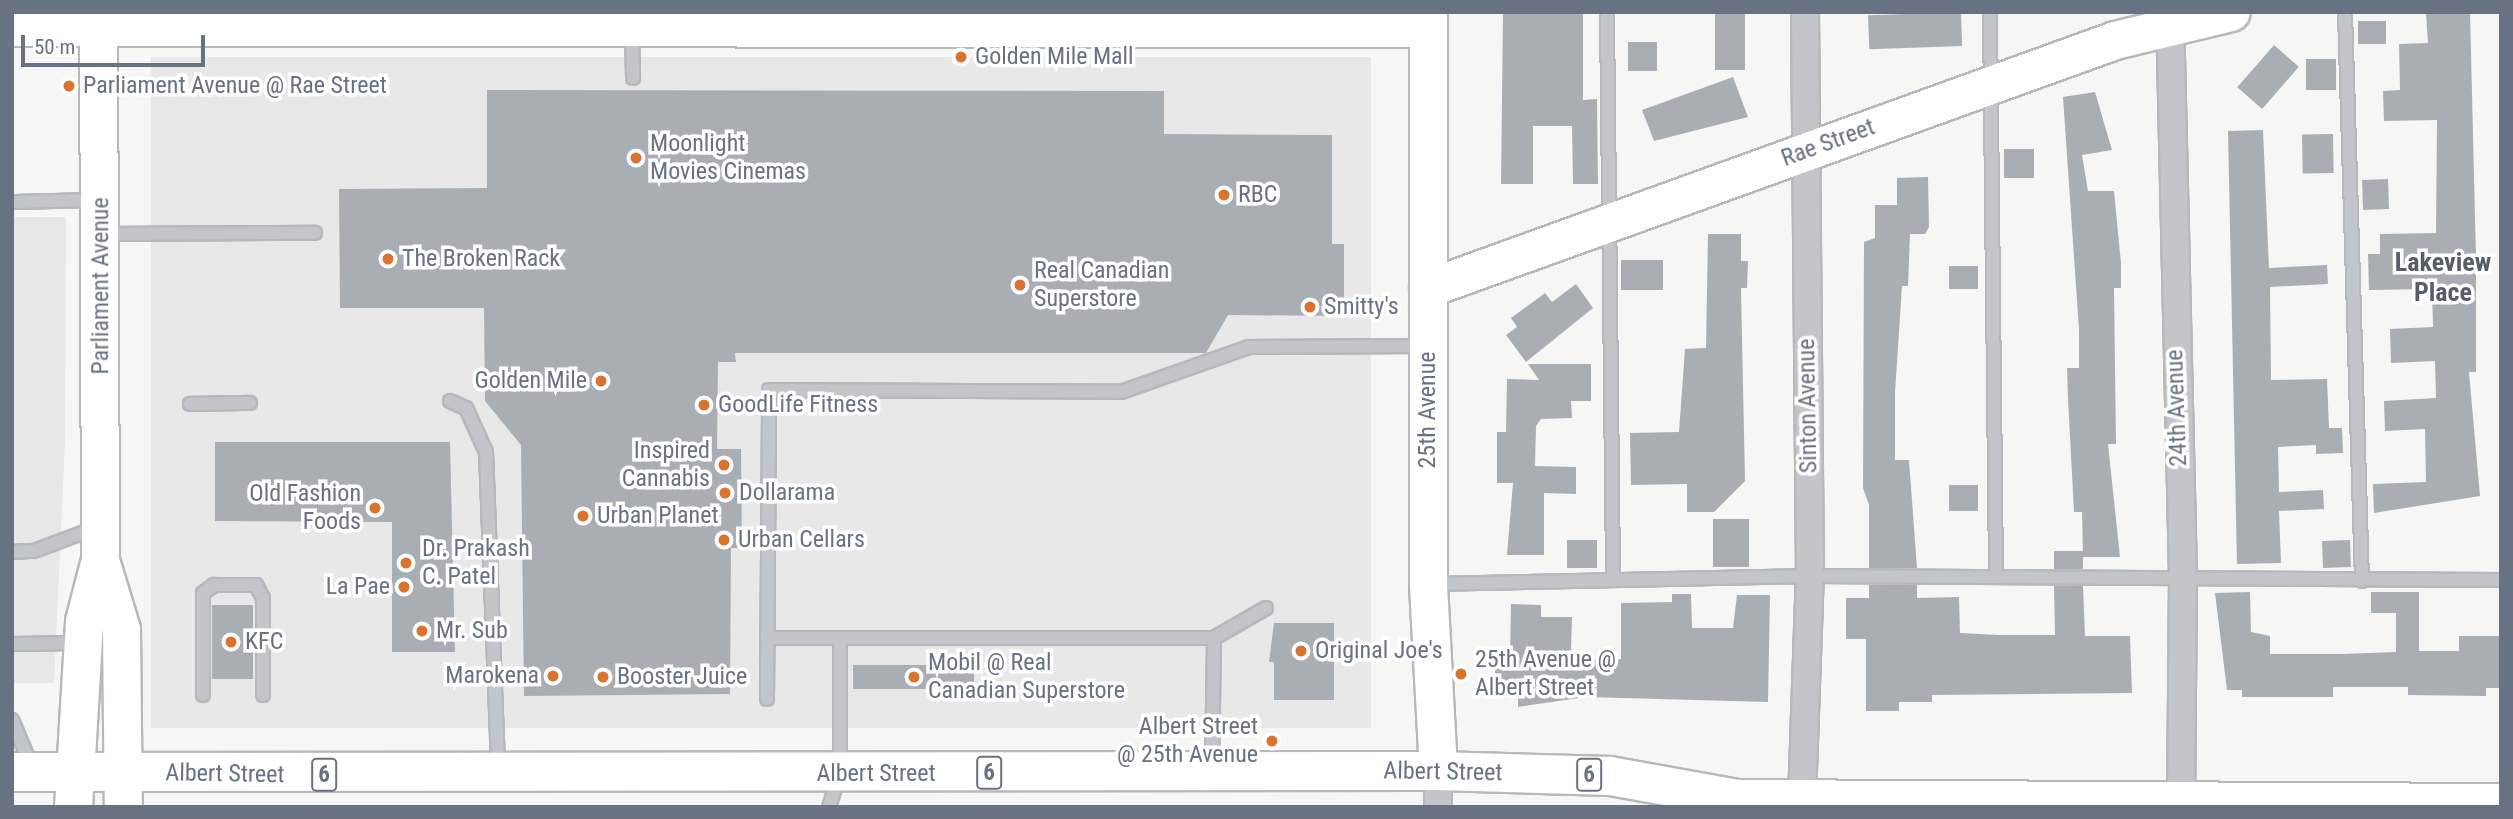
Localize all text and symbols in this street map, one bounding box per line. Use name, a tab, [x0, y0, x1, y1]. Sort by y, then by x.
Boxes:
scale bar	[24, 21, 208, 65]
text: 50 m	[34, 35, 75, 59]
place label: Golden Mile Mall	[975, 43, 1134, 71]
marker: Golden Mile Mall	[953, 49, 969, 65]
place label: Parliament Avenue @ Rae Street	[83, 72, 387, 100]
marker: Parliament Avenue @ Rae Street	[61, 78, 77, 94]
street label: Rae Street	[1777, 113, 1879, 173]
place label: Moonlight Movies Cinemas	[650, 130, 806, 186]
marker: Moonlight Movies Cinemas	[628, 150, 644, 166]
place label: RBC	[1238, 181, 1277, 209]
marker: RBC	[1216, 187, 1232, 203]
street label: Parliament Avenue	[87, 197, 115, 375]
place label: The Broken Rack	[402, 245, 560, 273]
district label: Lakeview Place	[2395, 247, 2491, 308]
marker: The Broken Rack	[380, 251, 396, 267]
place label: Real Canadian Superstore	[1034, 257, 1169, 313]
marker: Real Canadian Superstore	[1012, 277, 1028, 293]
place label: Smitty's	[1324, 293, 1399, 321]
marker: Smitty's	[1302, 299, 1318, 315]
street label: Sinton Avenue	[1792, 338, 1824, 474]
street label: 24th Avenue	[2161, 349, 2193, 467]
street label: 25th Avenue	[1414, 352, 1442, 468]
place label: Golden Mile	[475, 367, 587, 395]
marker: Golden Mile	[593, 373, 609, 389]
place label: GoodLife Fitness	[718, 391, 878, 419]
marker: GoodLife Fitness	[696, 397, 712, 413]
place label: Inspired Cannabis	[622, 437, 710, 493]
marker: Inspired Cannabis	[716, 457, 732, 473]
place label: Dollarama	[739, 479, 835, 507]
place label: Old Fashion Foods	[249, 480, 361, 536]
marker: Dollarama	[717, 485, 733, 501]
marker: Old Fashion Foods	[367, 500, 383, 516]
place label: Urban Planet	[597, 502, 719, 530]
marker: Urban Planet	[575, 508, 591, 524]
place label: Urban Cellars	[738, 526, 865, 554]
marker: Urban Cellars	[716, 532, 732, 548]
place label: Dr. Prakash C. Patel	[422, 535, 530, 591]
marker: Dr. Prakash C. Patel	[396, 553, 416, 573]
place label: La Pae	[326, 573, 390, 601]
marker: La Pae	[396, 579, 412, 595]
place label: Mr. Sub	[436, 617, 508, 645]
marker: Mr. Sub	[414, 623, 430, 639]
place label: KFC	[245, 628, 283, 656]
marker: KFC	[223, 634, 239, 650]
place label: Original Joe's	[1315, 637, 1443, 665]
marker: Original Joe's	[1293, 643, 1309, 659]
place label: 25th Avenue @ Albert Street	[1475, 646, 1616, 702]
place label: Mobil @ Real Canadian Superstore	[928, 649, 1125, 705]
place label: Marokena	[445, 662, 539, 690]
place label: Booster Juice	[617, 663, 747, 691]
marker: 25th Avenue @ Albert Street	[1453, 666, 1469, 682]
marker: Marokena	[545, 668, 561, 684]
marker: Booster Juice	[595, 669, 611, 685]
marker: Mobil @ Real Canadian Superstore	[906, 669, 922, 685]
place label: Albert Street @ 25th Avenue	[1117, 713, 1258, 769]
marker: Albert Street @ 25th Avenue	[1264, 733, 1280, 749]
road number: 6	[975, 754, 1003, 792]
road number: 6	[310, 755, 338, 794]
road number: 6	[1575, 755, 1603, 794]
street label: Albert Street	[1383, 757, 1503, 787]
street label: Albert Street	[165, 759, 285, 789]
street label: Albert Street	[816, 760, 936, 788]

